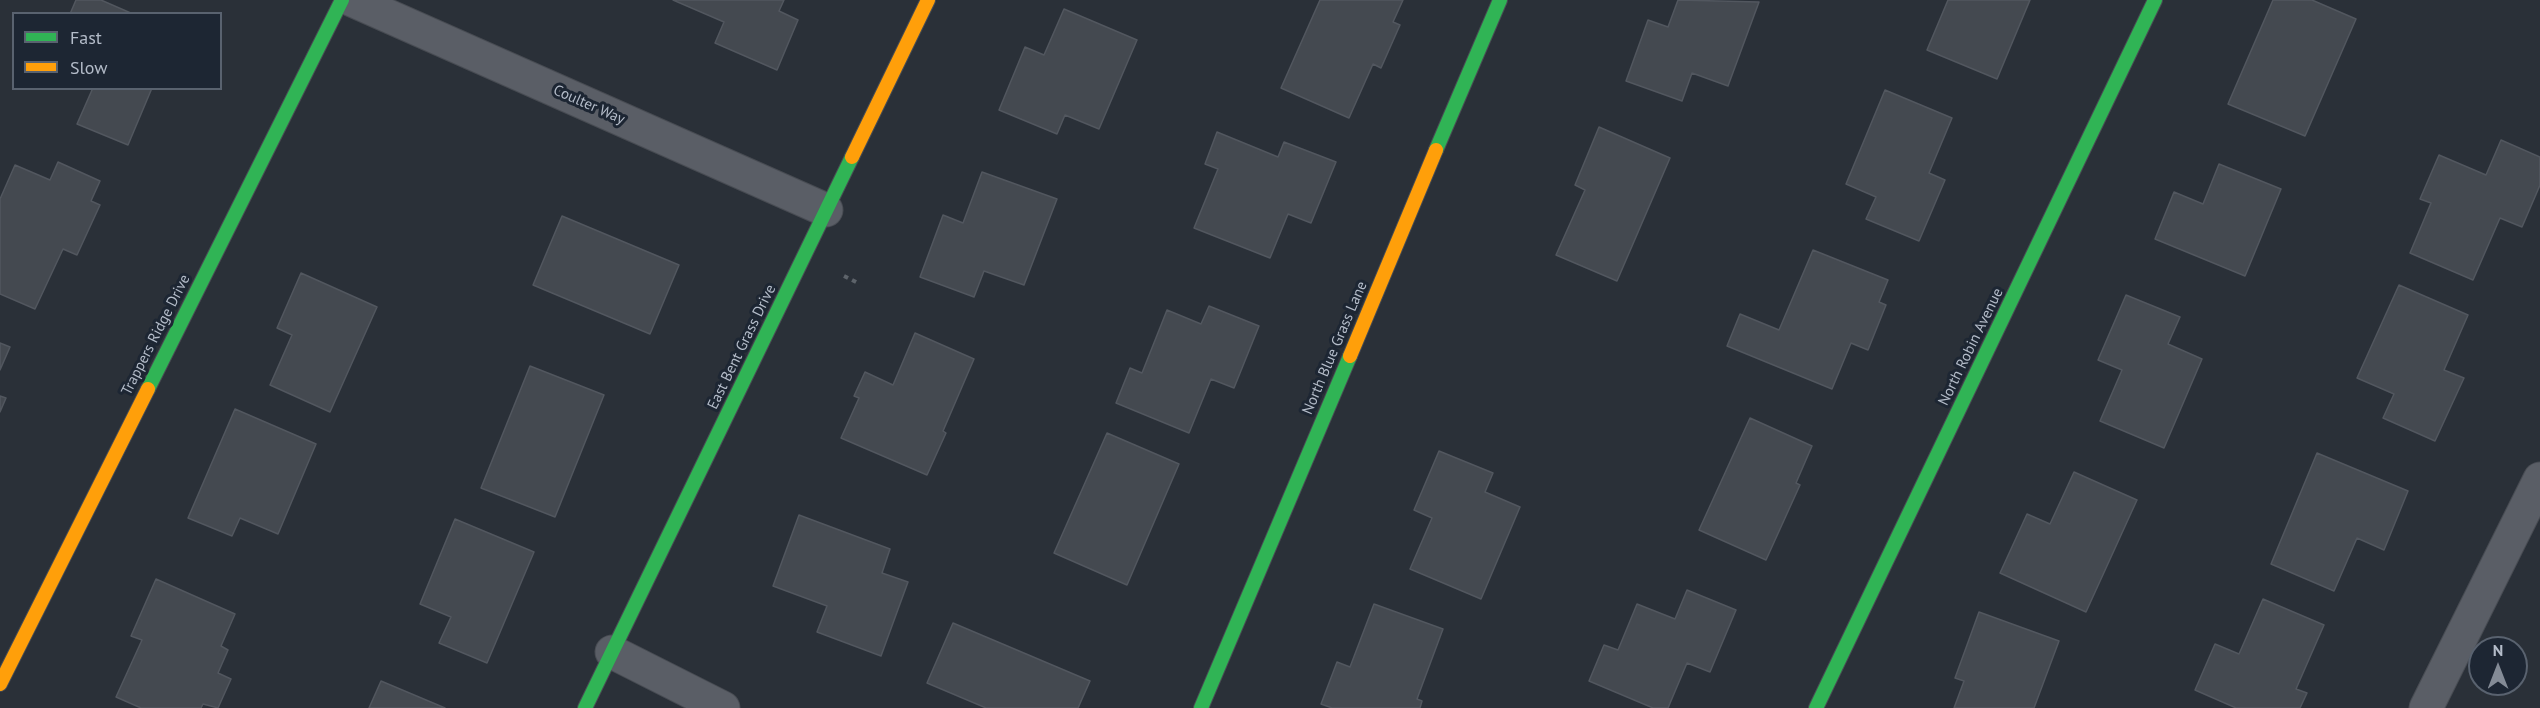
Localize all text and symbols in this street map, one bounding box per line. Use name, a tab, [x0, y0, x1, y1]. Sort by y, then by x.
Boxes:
legend	[12, 12, 222, 90]
text: Fast	[70, 26, 102, 49]
text: Slow	[70, 56, 108, 79]
street label: Coulter Way	[550, 81, 628, 129]
street label: Trappers Ridge Drive	[118, 272, 194, 398]
street label: North Blue Grass Lane	[1299, 279, 1371, 417]
street label: East Bent Grass Drive	[704, 282, 780, 412]
street label: North Robin Avenue	[1935, 285, 2007, 409]
north arrow	[2468, 636, 2528, 696]
text: N	[2493, 640, 2503, 660]

